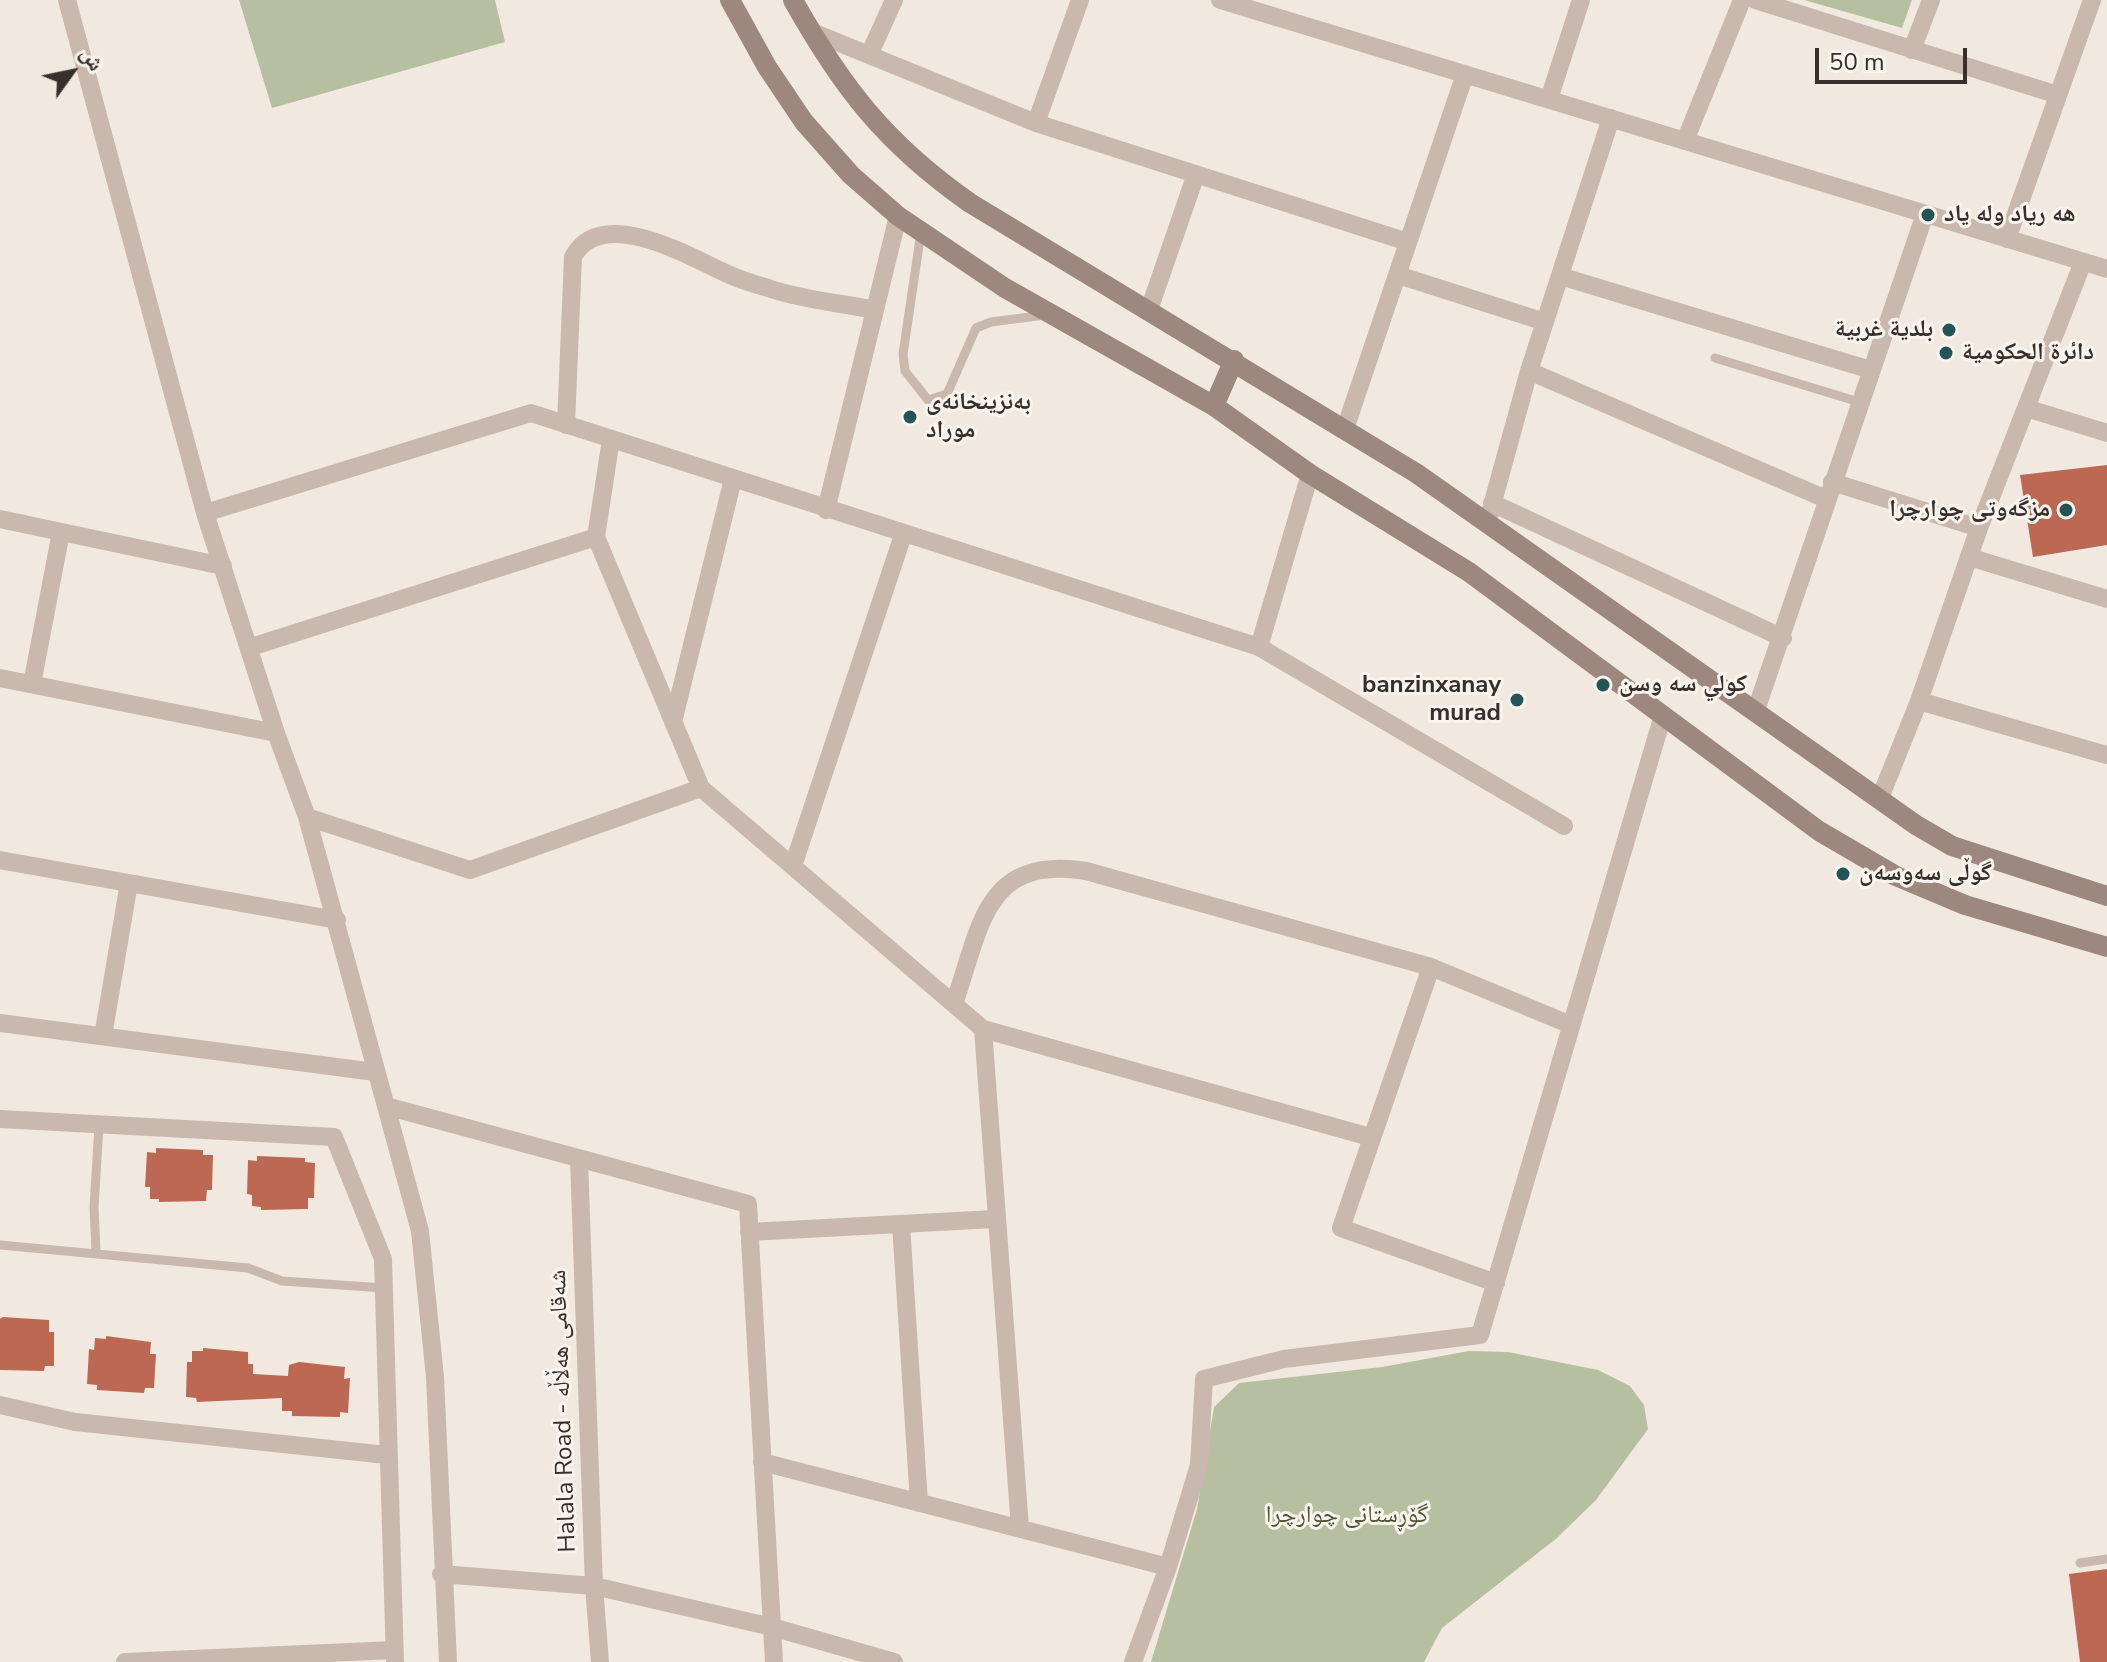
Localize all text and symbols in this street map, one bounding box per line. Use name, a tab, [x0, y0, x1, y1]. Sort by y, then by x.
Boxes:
north arrow	[32, 32, 112, 112]
scale bar	[1819, 32, 1971, 82]
text: ش	[73, 41, 111, 77]
text: 50 m	[1829, 46, 1885, 78]
place label: هه رياد وله ياد	[1944, 201, 2076, 229]
marker: هه رياد وله ياد	[1919, 206, 1937, 224]
place label: بلدية غربية	[1835, 316, 1933, 344]
marker: بلدية غربية	[1940, 321, 1958, 339]
place label: دائرة الحكومية	[1962, 339, 2094, 367]
marker: دائرة الحكومية	[1937, 344, 1955, 362]
place label: بەنزینخانەی موراد	[926, 389, 1031, 445]
marker: بەنزینخانەی موراد	[901, 408, 919, 426]
place label: مزگەوتی چوارچرا	[1889, 496, 2050, 524]
marker: مزگەوتی چوارچرا	[2057, 501, 2075, 519]
place label: كولي سه وسن	[1619, 671, 1747, 699]
place label: banzinxanay murad	[1362, 672, 1501, 728]
marker: كولي سه وسن	[1594, 676, 1612, 694]
marker: banzinxanay murad	[1508, 691, 1526, 709]
place label: گوڵی سەوسەن	[1859, 860, 1992, 888]
marker: گوڵی سەوسەن	[1834, 865, 1852, 883]
street label: Halala Road - شەقامی هەڵاڵە	[545, 1269, 583, 1553]
park label: گۆڕستانی چوارچرا	[1266, 1502, 1428, 1530]

